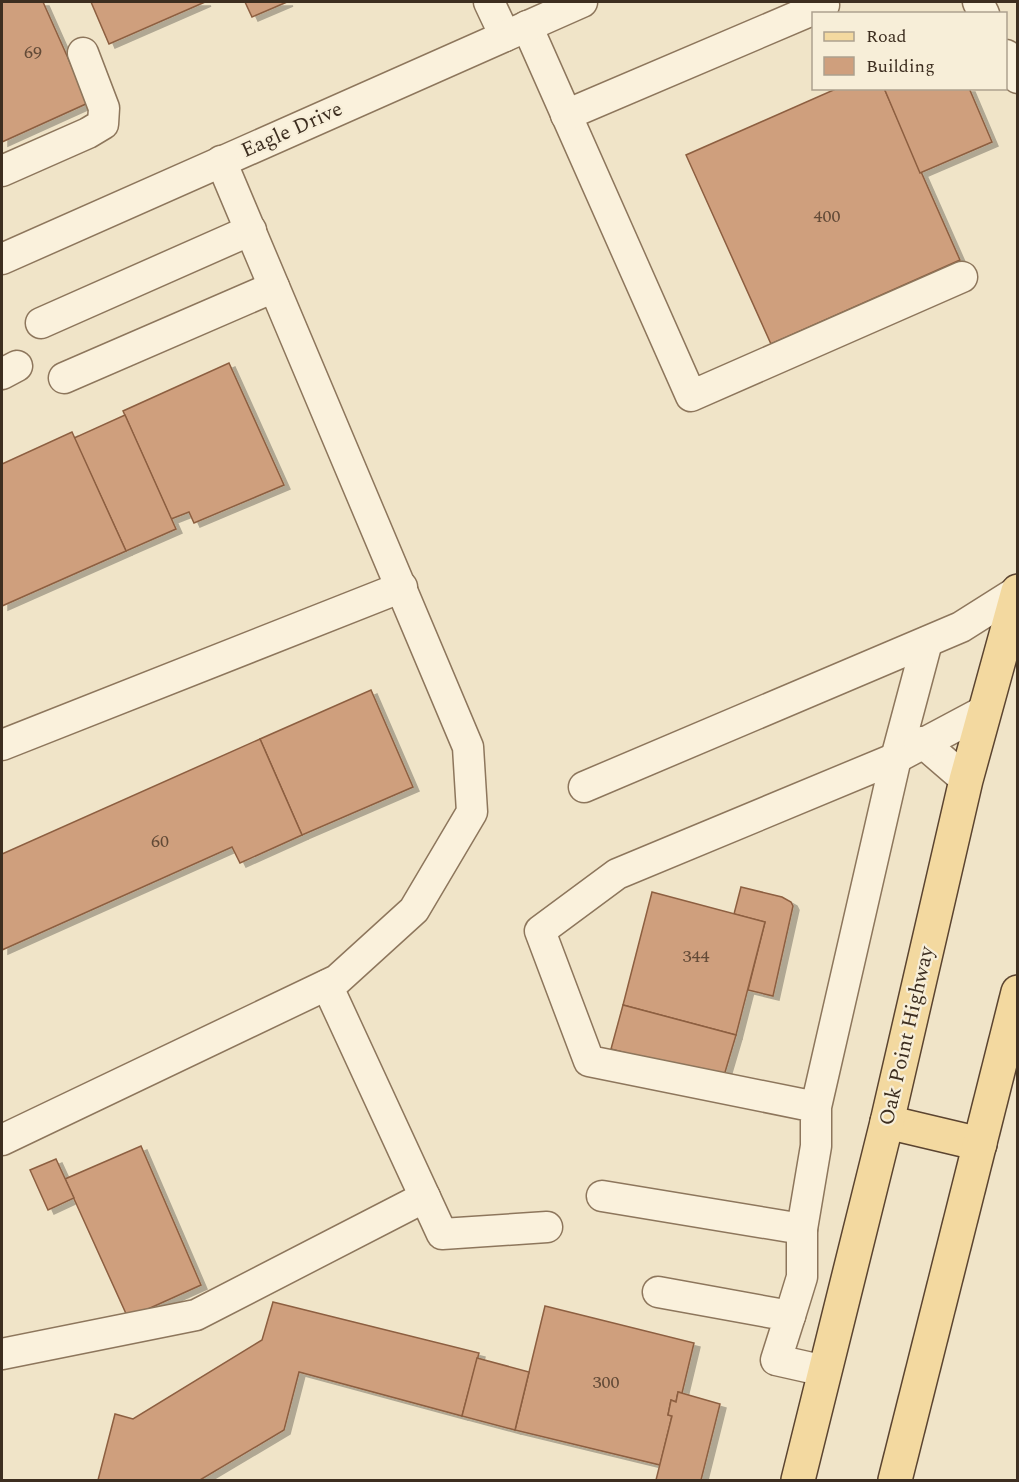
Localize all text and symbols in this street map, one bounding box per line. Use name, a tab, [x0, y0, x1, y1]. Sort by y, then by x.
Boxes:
legend	[812, 12, 1007, 90]
text: Road	[866, 23, 907, 50]
house number: 69	[24, 39, 42, 66]
text: Building	[866, 53, 935, 80]
street label: Eagle Drive	[236, 93, 348, 167]
house number: 400	[814, 203, 841, 230]
house number: 60	[151, 828, 169, 855]
street label: Oak Point Highway	[871, 942, 943, 1129]
house number: 344	[683, 943, 710, 970]
house number: 300	[593, 1369, 620, 1396]

